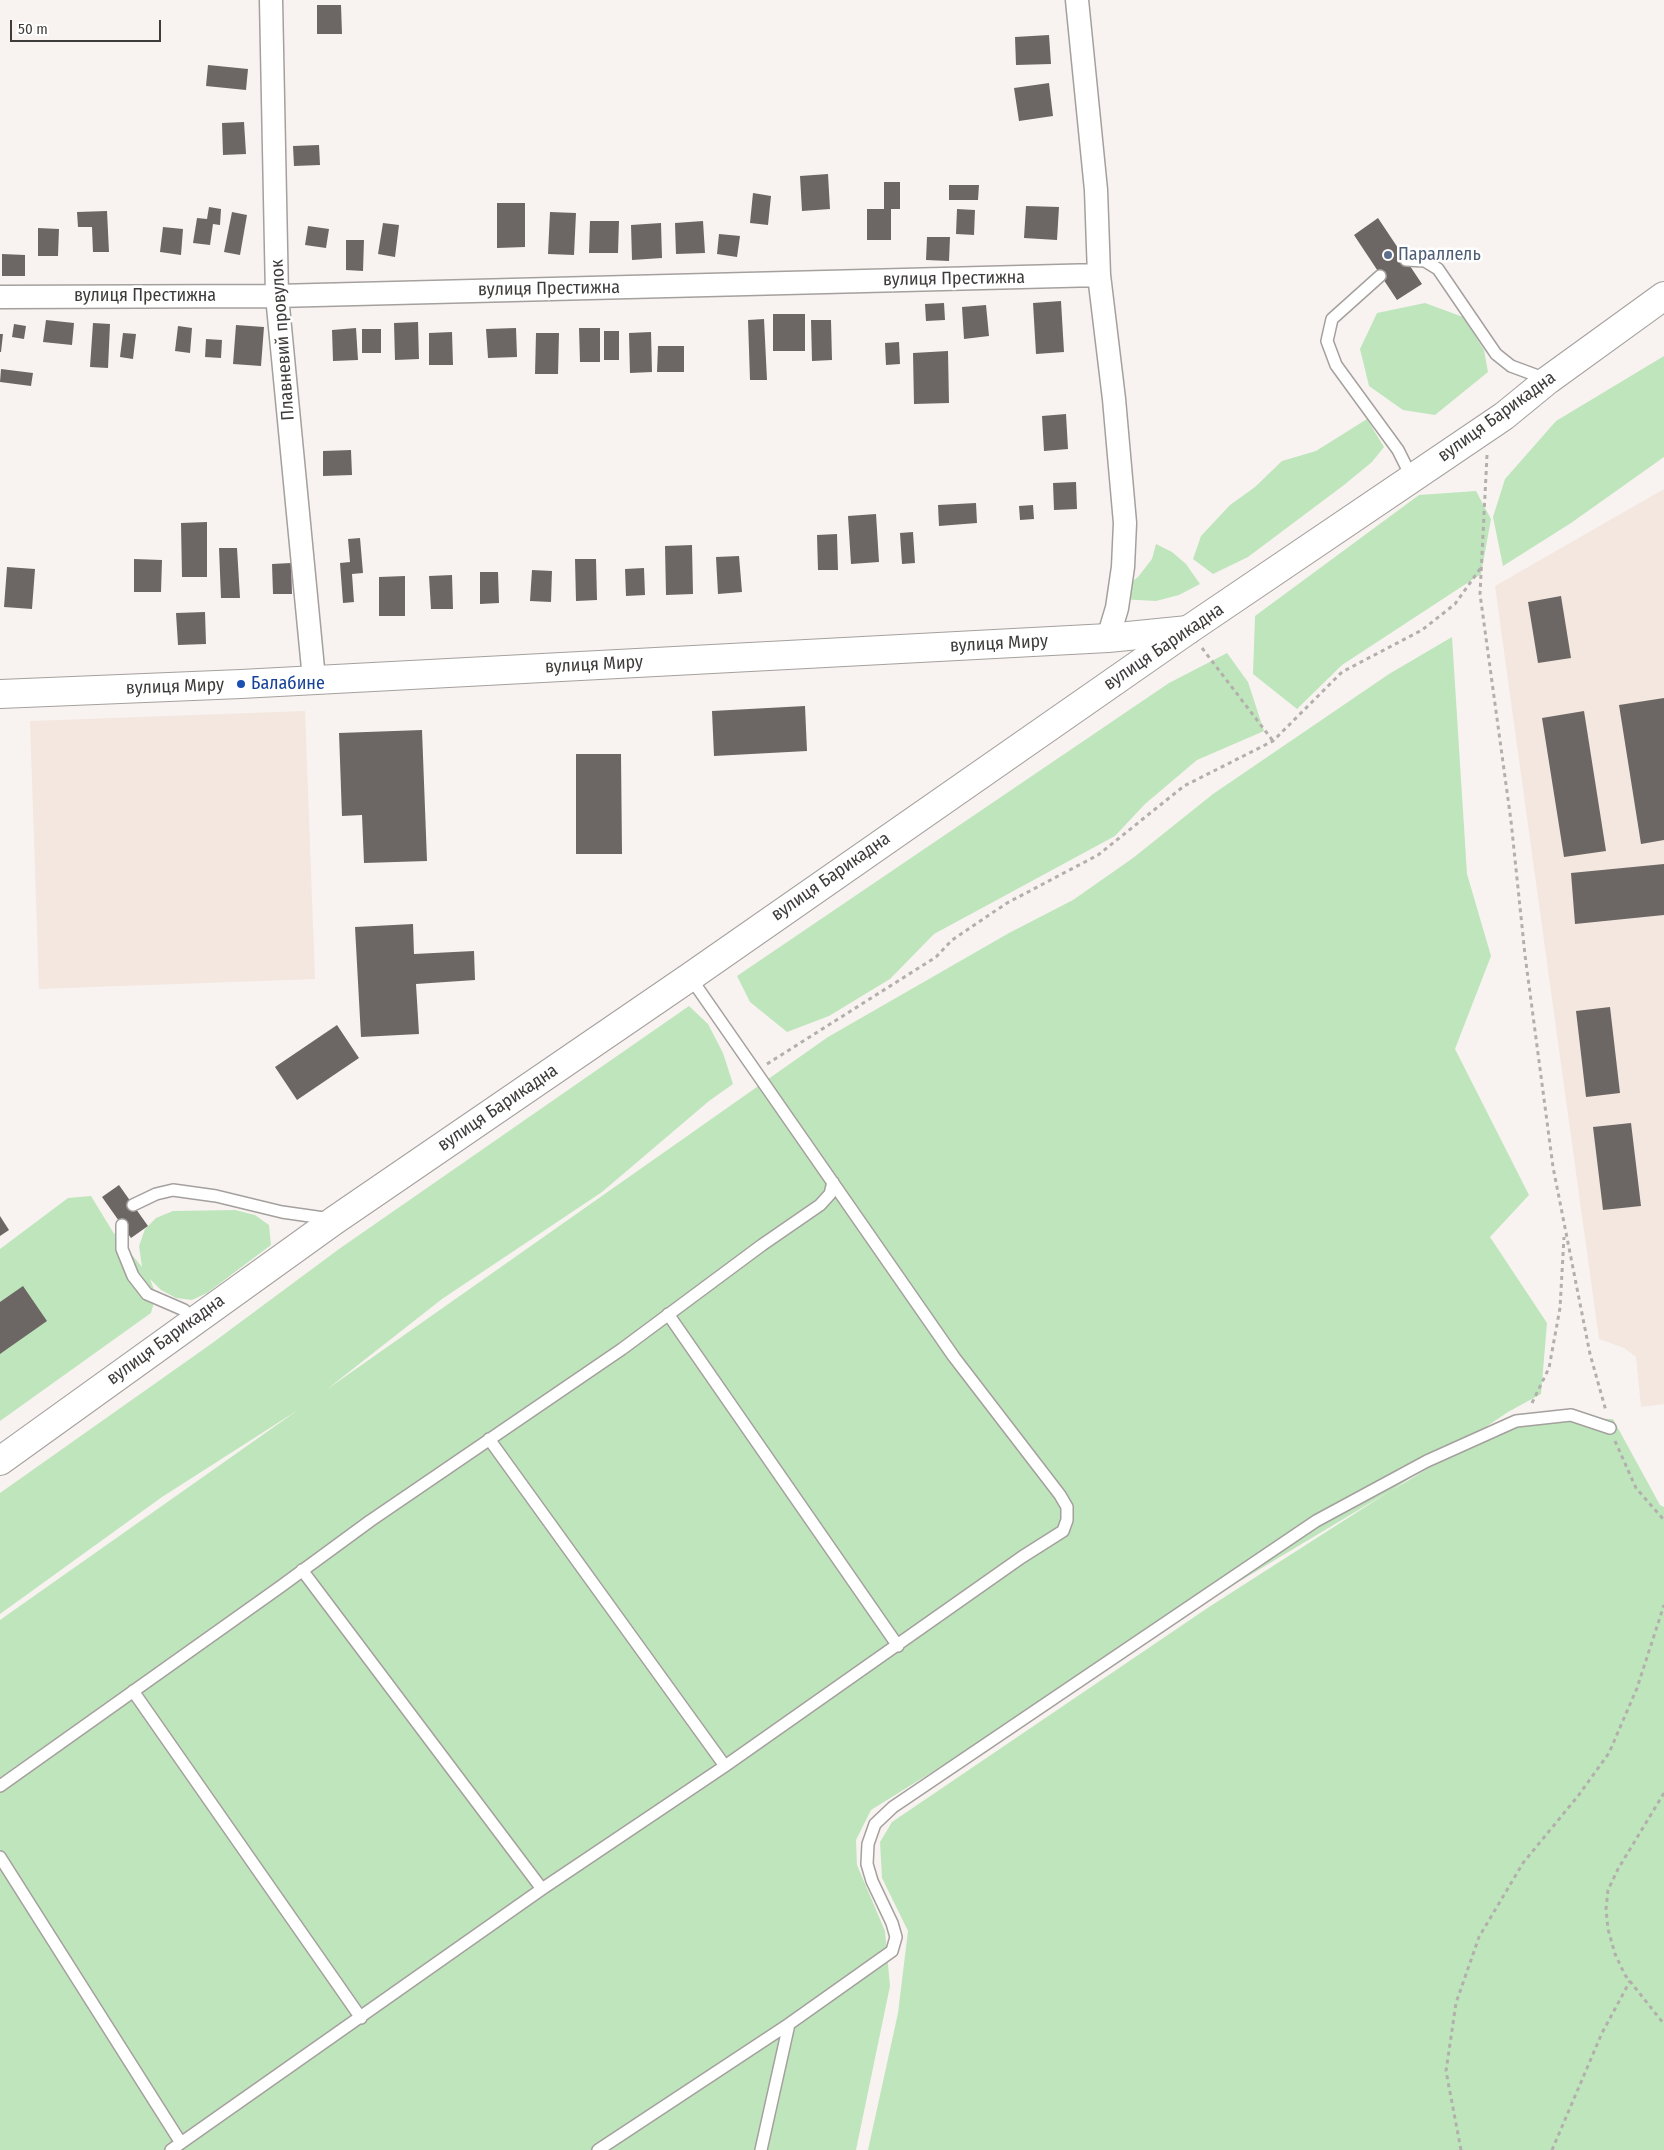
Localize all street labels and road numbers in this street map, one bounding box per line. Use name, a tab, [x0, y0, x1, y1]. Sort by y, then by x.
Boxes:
street label: Плавневий провулок	[267, 259, 299, 421]
street label: вулиця Престижна	[883, 267, 1025, 291]
street label: вулиця Престижна	[478, 277, 620, 301]
street label: вулиця Престижна	[74, 285, 216, 307]
street label: вулиця Барикадна	[1434, 367, 1560, 467]
street label: вулиця Барикадна	[1100, 599, 1228, 695]
street label: вулиця Миру	[949, 631, 1049, 657]
street label: вулиця Миру	[544, 652, 644, 678]
street label: вулиця Миру	[126, 674, 224, 700]
street label: вулиця Барикадна	[767, 828, 895, 926]
street label: вулиця Барикадна	[434, 1060, 562, 1156]
street label: вулиця Барикадна	[103, 1290, 229, 1390]

